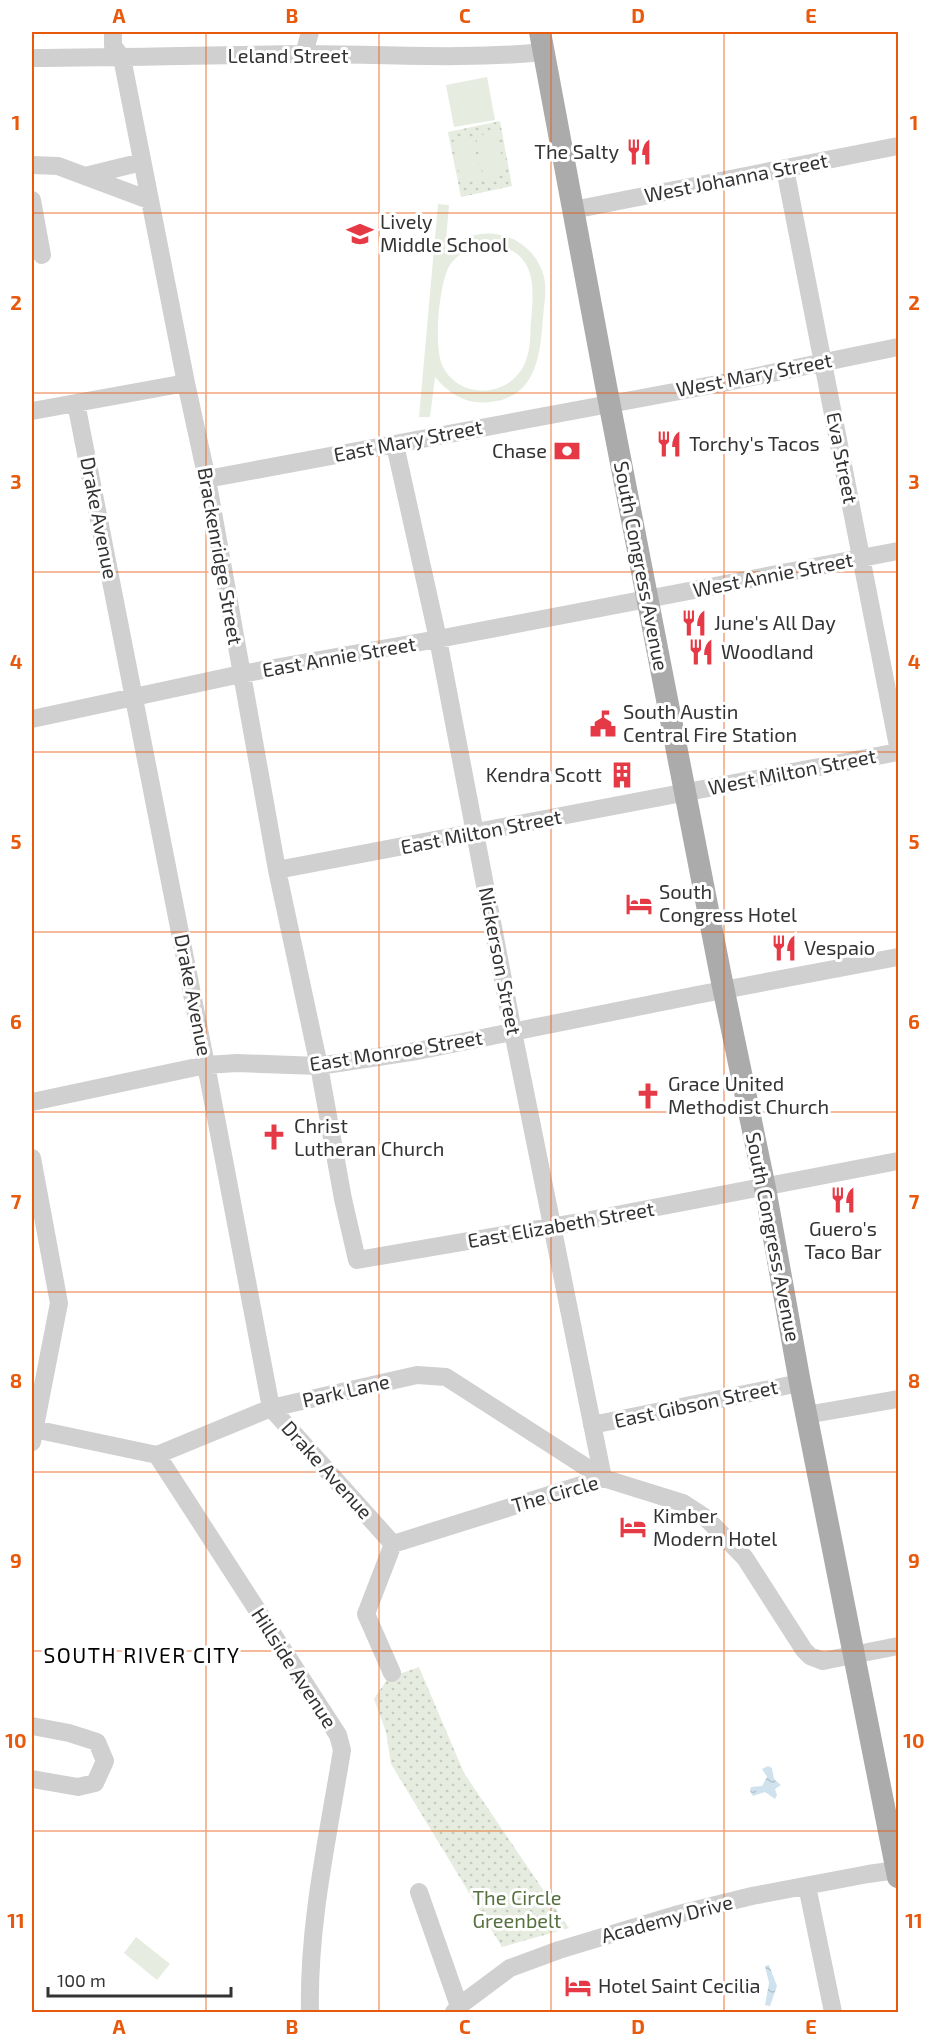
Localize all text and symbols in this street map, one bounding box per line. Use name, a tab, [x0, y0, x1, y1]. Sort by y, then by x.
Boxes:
text: A	[112, 3, 126, 27]
text: B	[286, 3, 298, 27]
text: C	[459, 3, 471, 27]
text: D	[631, 3, 645, 27]
text: E	[805, 3, 817, 27]
street label: Leland Street	[227, 43, 349, 67]
text: 1	[12, 110, 20, 134]
text: 1	[910, 110, 918, 134]
restaurant icon: The Salty	[624, 137, 654, 167]
place label: The Salty	[534, 139, 619, 163]
street label: West Johanna Street	[642, 147, 830, 207]
place label: Lively Middle School	[380, 209, 508, 256]
school or university icon: Lively Middle School	[345, 219, 375, 249]
text: 2	[10, 290, 22, 314]
text: 2	[908, 290, 920, 314]
street label: West Mary Street	[674, 347, 834, 401]
street label: Eva Street	[822, 410, 864, 506]
street label: East Mary Street	[331, 414, 485, 466]
restaurant icon: Torchy's Tacos	[654, 429, 684, 459]
place label: Torchy's Tacos	[689, 431, 820, 455]
bank icon: Chase	[552, 436, 582, 466]
place label: Chase	[492, 438, 547, 462]
street label: Drake Avenue	[76, 455, 124, 581]
street label: South Congress Avenue	[610, 459, 674, 673]
street label: Brackenridge Street	[194, 465, 248, 647]
text: 3	[10, 469, 22, 493]
text: 3	[908, 469, 920, 493]
street label: West Annie Street	[691, 547, 855, 601]
restaurant icon: June's All Day	[679, 608, 709, 638]
place label: June's All Day	[714, 610, 836, 634]
street label: East Annie Street	[260, 631, 418, 681]
restaurant icon: Woodland	[686, 637, 716, 667]
place label: Woodland	[721, 639, 814, 663]
text: 4	[10, 649, 23, 673]
text: 4	[908, 649, 921, 673]
place label: South Austin Central Fire Station	[623, 699, 797, 746]
public building icon: South Austin Central Fire Station	[588, 709, 618, 739]
street label: West Milton Street	[706, 743, 878, 799]
building icon: Kendra Scott	[607, 760, 637, 790]
place label: Kendra Scott	[486, 762, 602, 786]
street label: East Milton Street	[398, 804, 564, 858]
text: 5	[10, 829, 22, 853]
text: 5	[908, 829, 920, 853]
place label: South Congress Hotel	[659, 879, 797, 926]
street label: Nickerson Street	[475, 885, 527, 1037]
hotel icon: South Congress Hotel	[624, 889, 654, 919]
street label: Drake Avenue	[170, 932, 218, 1058]
restaurant icon: Vespaio	[769, 933, 799, 963]
place label: Vespaio	[804, 935, 875, 959]
text: 6	[10, 1009, 22, 1033]
text: 6	[908, 1009, 920, 1033]
street label: East Monroe Street	[308, 1024, 484, 1076]
place label: Grace United Methodist Church	[668, 1071, 829, 1118]
church icon: Grace United Methodist Church	[633, 1081, 663, 1111]
place label: Christ Lutheran Church	[294, 1113, 444, 1160]
church icon: Christ Lutheran Church	[259, 1122, 289, 1152]
street label: South Congress Avenue	[742, 1130, 806, 1344]
restaurant icon: Guero's Taco Bar	[828, 1185, 858, 1215]
text: 7	[11, 1189, 22, 1213]
text: 7	[909, 1189, 920, 1213]
street label: East Elizabeth Street	[466, 1196, 656, 1252]
place label: Guero's Taco Bar	[804, 1216, 882, 1263]
text: 8	[10, 1368, 22, 1392]
street label: Park Lane	[300, 1368, 392, 1412]
text: 8	[908, 1368, 920, 1392]
street label: East Gibson Street	[612, 1374, 780, 1432]
street label: Drake Avenue	[277, 1415, 378, 1523]
street label: The Circle	[509, 1469, 601, 1517]
place label: Kimber Modern Hotel	[653, 1503, 777, 1550]
hotel icon: Kimber Modern Hotel	[618, 1512, 648, 1542]
text: 9	[10, 1548, 22, 1572]
text: 9	[908, 1548, 920, 1572]
street label: Hillside Avenue	[247, 1603, 343, 1732]
district label: SOUTH RIVER CITY	[43, 1642, 241, 1667]
text: 10	[5, 1728, 27, 1752]
text: 10	[903, 1728, 925, 1752]
park label: The Circle Greenbelt	[472, 1885, 562, 1932]
street label: Academy Drive	[598, 1889, 735, 1947]
text: 11	[7, 1908, 25, 1932]
text: 11	[905, 1908, 923, 1932]
scale bar	[48, 1960, 231, 1998]
text: 100 m	[57, 1969, 106, 1991]
hotel icon: Hotel Saint Cecilia	[563, 1971, 593, 2001]
place label: Hotel Saint Cecilia	[598, 1973, 761, 1997]
text: A	[112, 2014, 126, 2038]
text: B	[286, 2014, 298, 2038]
text: C	[459, 2014, 471, 2038]
text: D	[631, 2014, 645, 2038]
text: E	[805, 2014, 817, 2038]

